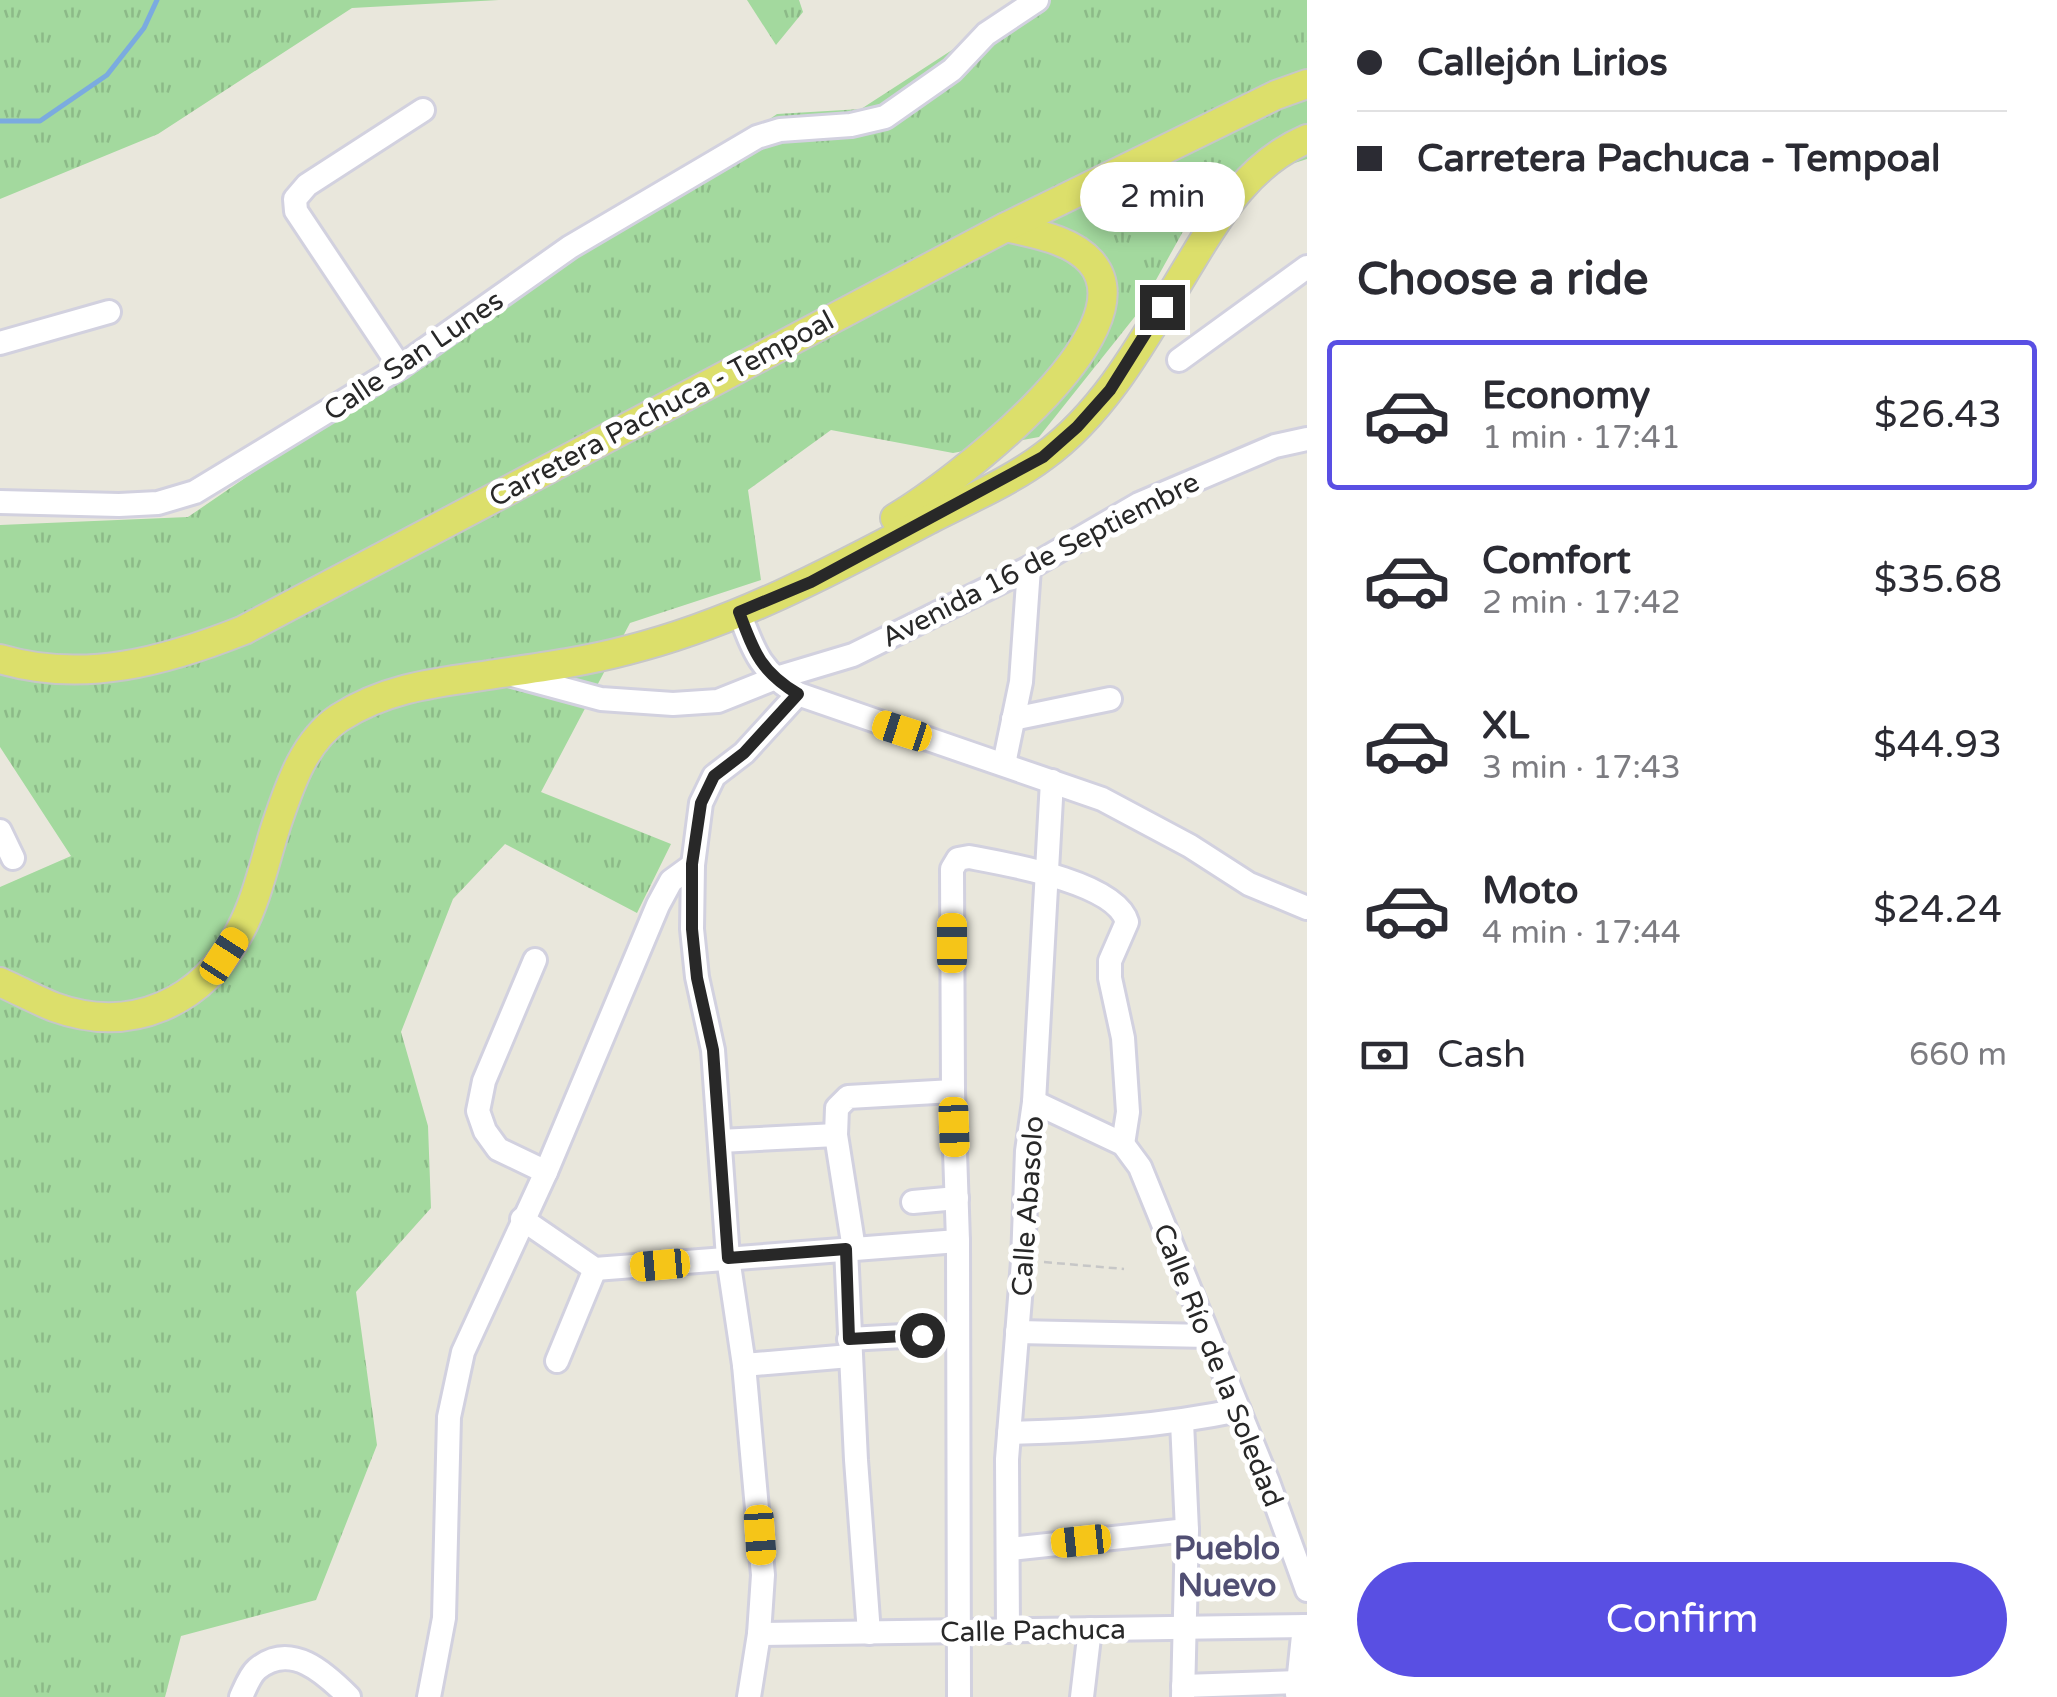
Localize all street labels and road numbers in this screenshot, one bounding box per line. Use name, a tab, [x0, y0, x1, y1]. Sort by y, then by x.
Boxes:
street label: Calle San Lunes	[317, 283, 510, 428]
street label: Carretera Pachuca - Tempoal	[483, 303, 840, 514]
street label: Avenida 16 de Septiembre	[876, 465, 1205, 655]
street label: Calle Abasolo	[1005, 1115, 1051, 1297]
street label: Calle Río de la Soledad	[1146, 1219, 1290, 1512]
street label: Calle Pachuca	[940, 1612, 1126, 1650]

